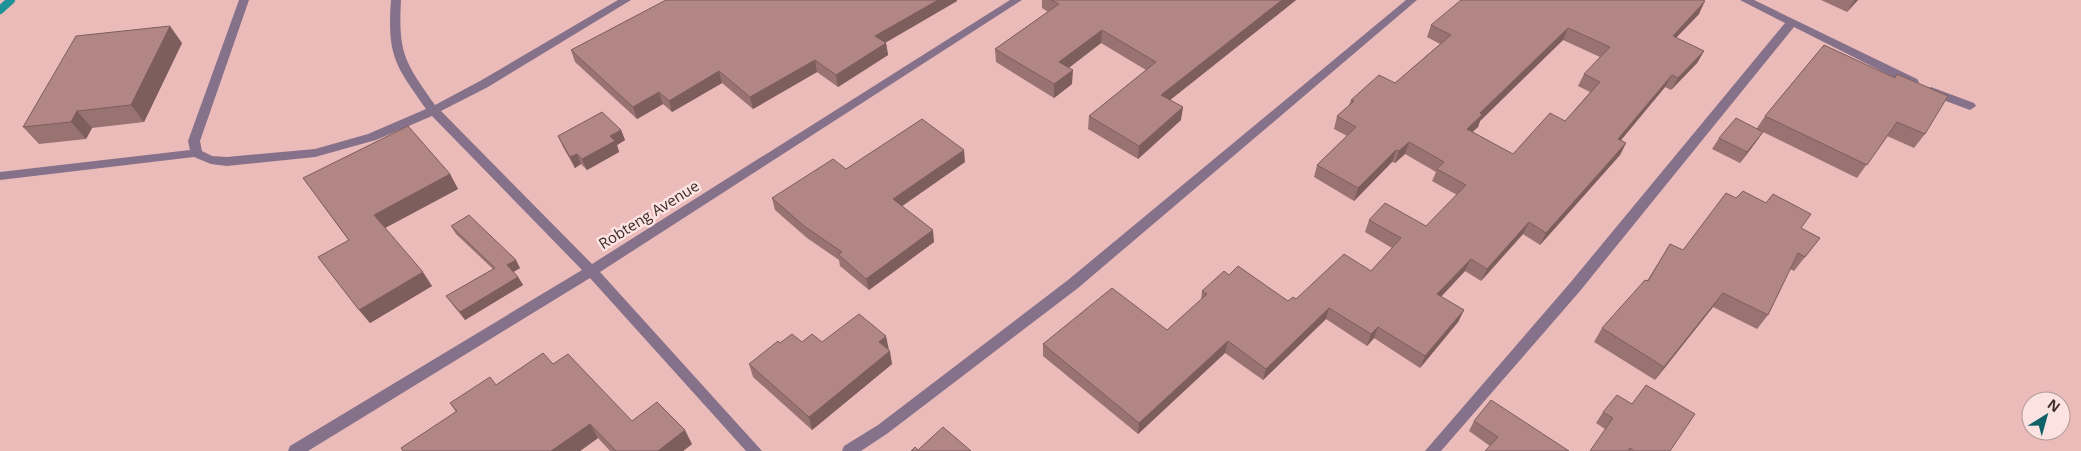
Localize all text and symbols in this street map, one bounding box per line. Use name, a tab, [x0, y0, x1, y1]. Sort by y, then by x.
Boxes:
street label: Robteng Avenue	[595, 175, 702, 253]
north arrow	[2021, 391, 2071, 441]
text: N	[2044, 394, 2064, 416]

